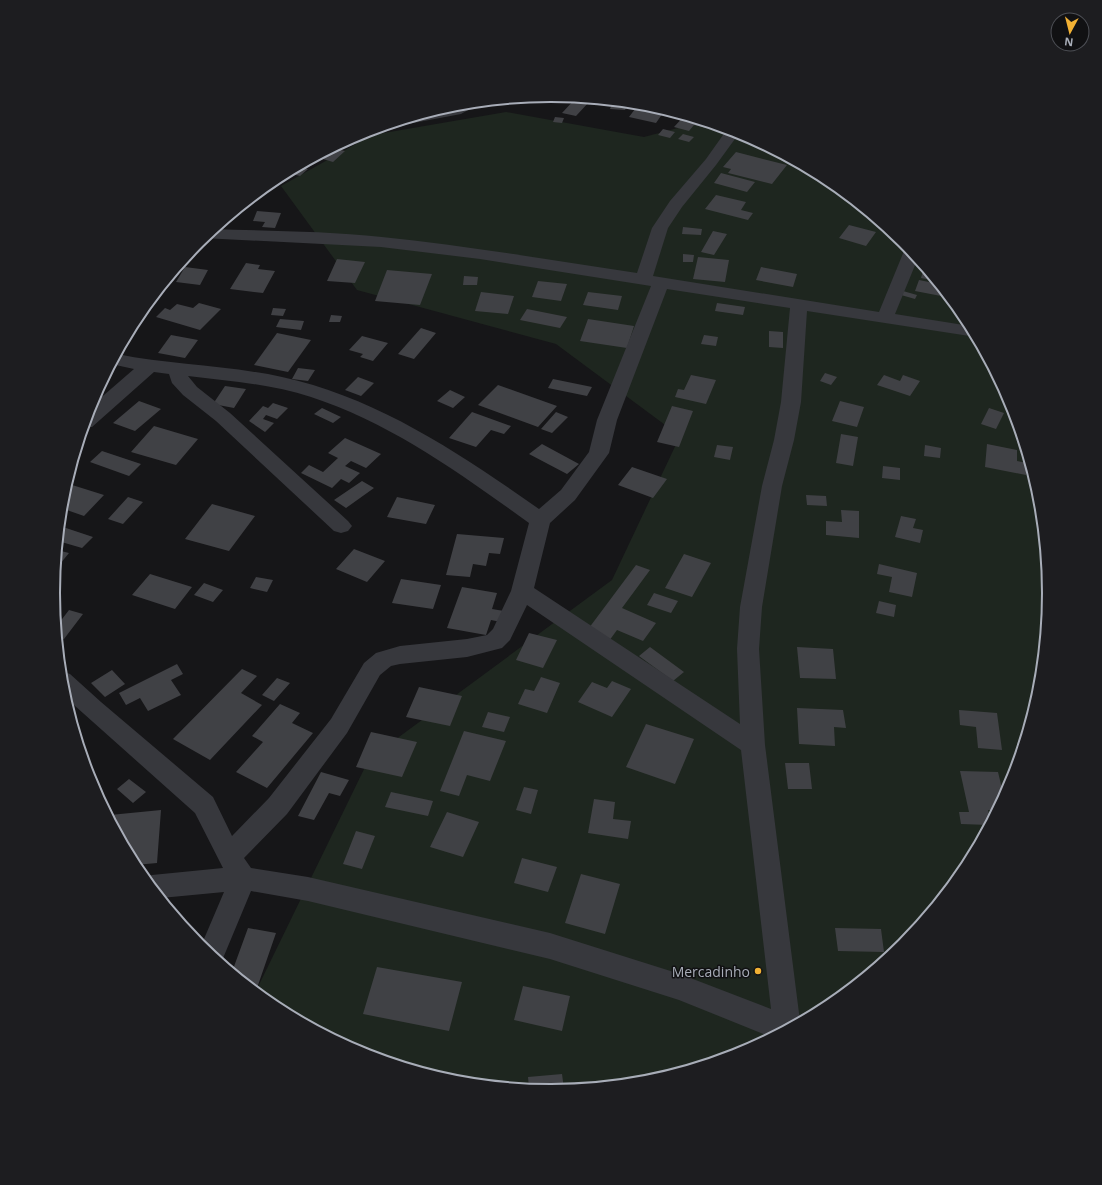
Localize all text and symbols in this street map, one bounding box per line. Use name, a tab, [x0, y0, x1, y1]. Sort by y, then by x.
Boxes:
north arrow	[1050, 12, 1090, 52]
text: N	[1063, 34, 1074, 50]
place label: Mercadinho	[672, 962, 750, 981]
marker: Mercadinho	[753, 966, 763, 976]

